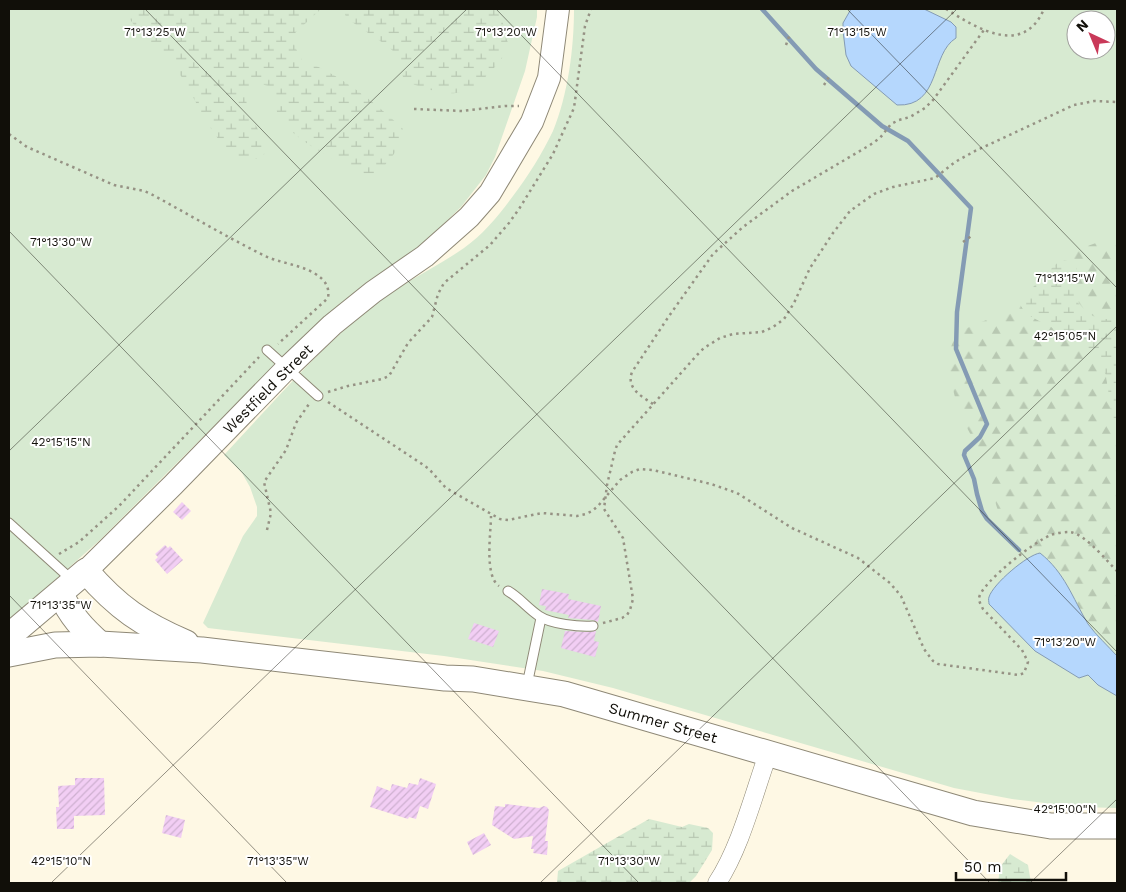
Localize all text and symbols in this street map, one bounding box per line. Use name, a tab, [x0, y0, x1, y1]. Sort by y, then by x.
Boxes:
north arrow	[1066, 10, 1116, 60]
text: N	[1073, 16, 1091, 35]
text: 71°13'25"W	[124, 25, 186, 39]
text: 71°13'20"W	[475, 25, 538, 39]
text: 71°13'15"W	[827, 25, 887, 39]
text: 71°13'30"W	[30, 235, 93, 249]
text: 71°13'15"W	[1035, 271, 1095, 285]
text: 42°15'05"N	[1034, 329, 1096, 343]
street label: Westfield Street	[219, 340, 317, 438]
text: 42°15'15"N	[31, 435, 91, 449]
text: 71°13'35"W	[30, 598, 92, 612]
text: 71°13'20"W	[1034, 635, 1097, 649]
street label: Summer Street	[607, 699, 720, 747]
text: 42°15'00"N	[1034, 802, 1096, 816]
scale bar	[956, 850, 1066, 882]
text: 42°15'10"N	[31, 854, 91, 868]
text: 71°13'35"W	[247, 854, 309, 868]
text: 71°13'30"W	[598, 854, 661, 868]
text: 50 m	[964, 858, 1001, 876]

